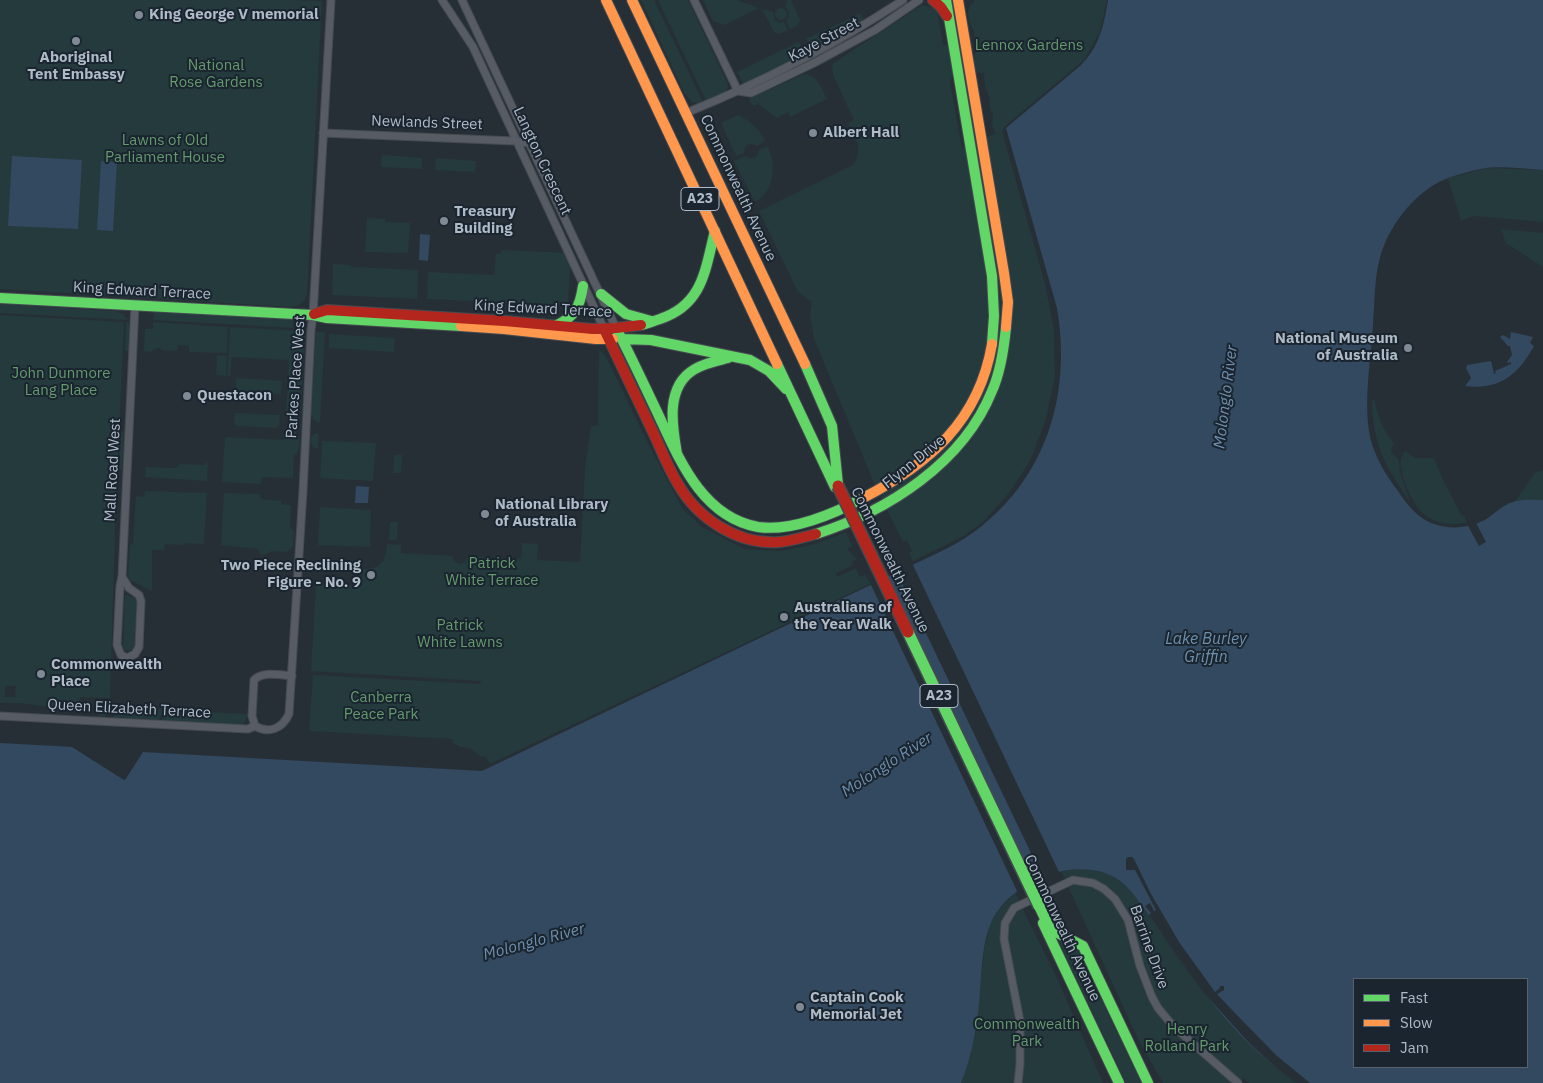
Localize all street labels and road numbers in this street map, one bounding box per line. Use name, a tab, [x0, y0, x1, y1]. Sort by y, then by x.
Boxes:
street label: Kaye Street	[786, 14, 862, 66]
street label: Langton Crescent	[509, 104, 575, 218]
street label: Newlands Street	[371, 112, 483, 134]
street label: Commonwealth Avenue	[696, 112, 780, 264]
road number: A23	[681, 188, 719, 210]
street label: King Edward Terrace	[73, 278, 211, 304]
street label: King Edward Terrace	[474, 296, 612, 322]
street label: Parkes Place West	[283, 315, 309, 439]
street label: Mall Road West	[101, 418, 125, 522]
street label: Flynn Drive	[879, 431, 949, 493]
street label: Commonwealth Avenue	[847, 484, 933, 636]
road number: A23	[920, 684, 958, 708]
street label: Queen Elizabeth Terrace	[47, 696, 211, 722]
street label: Commonwealth Avenue	[1020, 852, 1104, 1004]
street label: Barrine Drive	[1126, 903, 1172, 991]

